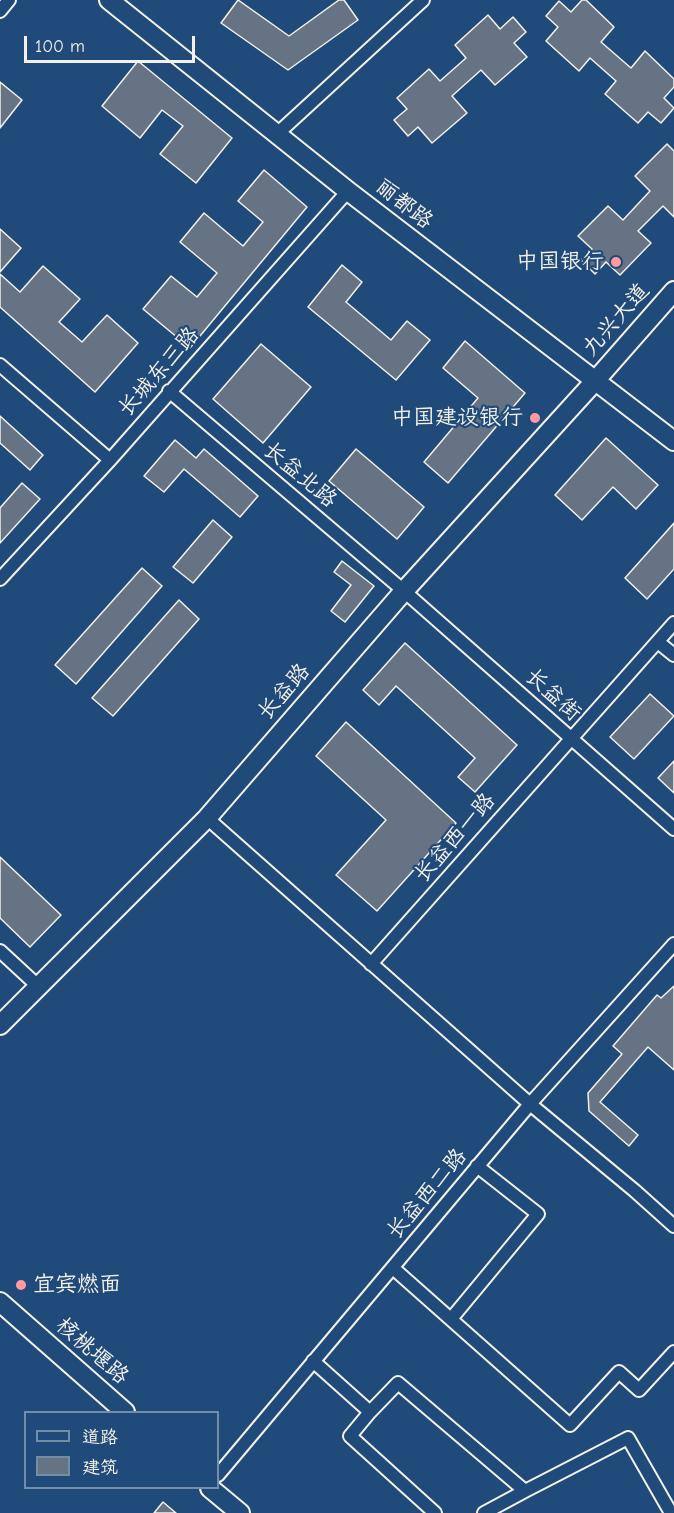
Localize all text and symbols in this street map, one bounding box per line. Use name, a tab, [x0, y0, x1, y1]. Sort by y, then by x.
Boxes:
scale bar	[27, 24, 198, 62]
text: 100 m	[35, 36, 85, 57]
street label: 丽都路	[370, 173, 438, 235]
place label: 中国银行	[516, 249, 604, 275]
marker: 中国银行	[609, 255, 623, 269]
street label: 九兴大道	[577, 278, 655, 362]
street label: 长城东三路	[113, 322, 205, 422]
place label: 中国建设银行	[391, 405, 523, 431]
marker: 中国建设银行	[528, 411, 542, 425]
street label: 长益北路	[258, 437, 342, 513]
street label: 长益路	[252, 658, 316, 726]
street label: 长益街	[520, 663, 586, 727]
street label: 长益西一路	[409, 788, 501, 888]
street label: 长益西二路	[382, 1143, 472, 1245]
place label: 宜宾燃面	[33, 1272, 121, 1298]
marker: 宜宾燃面	[14, 1278, 28, 1292]
street label: 核桃堰路	[50, 1312, 134, 1390]
legend	[24, 1411, 219, 1489]
text: 道路	[82, 1427, 118, 1448]
text: 建筑	[82, 1457, 118, 1478]

